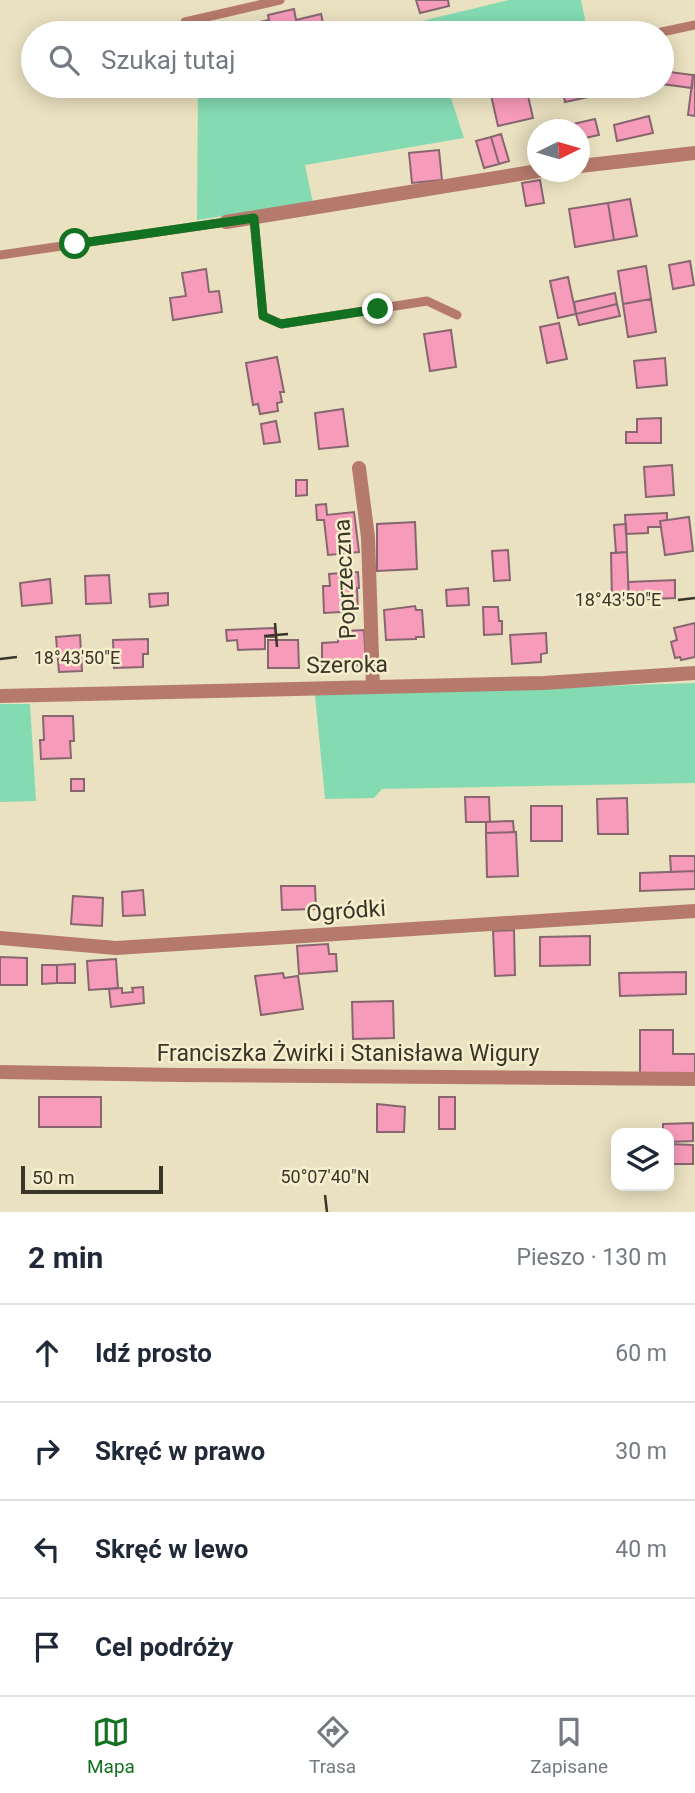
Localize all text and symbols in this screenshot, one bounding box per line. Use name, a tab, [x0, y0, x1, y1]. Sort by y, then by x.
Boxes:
search box	[21, 21, 674, 98]
icon: search	[45, 41, 83, 79]
text: Szukaj tutaj	[101, 45, 235, 75]
north arrow	[527, 119, 590, 182]
route start	[59, 228, 90, 259]
route end	[362, 293, 393, 324]
street label: Poprzeczna	[328, 518, 362, 640]
text: 18°43'50"E	[575, 589, 661, 610]
text: 18°43'50"E	[34, 647, 120, 668]
street label: Szeroka	[306, 651, 388, 679]
street label: Ogródki	[305, 895, 387, 927]
street label: Franciszka Żwirki i Stanisława Wigury	[157, 1040, 539, 1067]
map controls	[611, 1128, 674, 1191]
button: layers	[611, 1128, 674, 1191]
scale bar	[21, 1163, 163, 1195]
text: 50 m	[32, 1166, 75, 1189]
text: 50°07'40"N	[280, 1166, 370, 1187]
text: 2 min	[28, 1240, 103, 1275]
text: Pieszo · 130 m	[516, 1244, 667, 1271]
icon: ahead	[28, 1334, 66, 1372]
text: Idź prosto	[95, 1338, 212, 1368]
text: 60 m	[615, 1340, 667, 1367]
icon: right	[28, 1432, 66, 1470]
text: Skręć w prawo	[95, 1436, 265, 1466]
text: 30 m	[615, 1438, 667, 1465]
icon: left	[28, 1530, 66, 1568]
text: Skręć w lewo	[95, 1534, 248, 1564]
text: 40 m	[615, 1536, 667, 1563]
icon: arrive	[28, 1628, 66, 1666]
text: Cel podróży	[95, 1632, 233, 1662]
tab: Mapa	[87, 1713, 135, 1778]
tab: Trasa	[309, 1713, 356, 1778]
tab: Zapisane	[530, 1713, 608, 1778]

